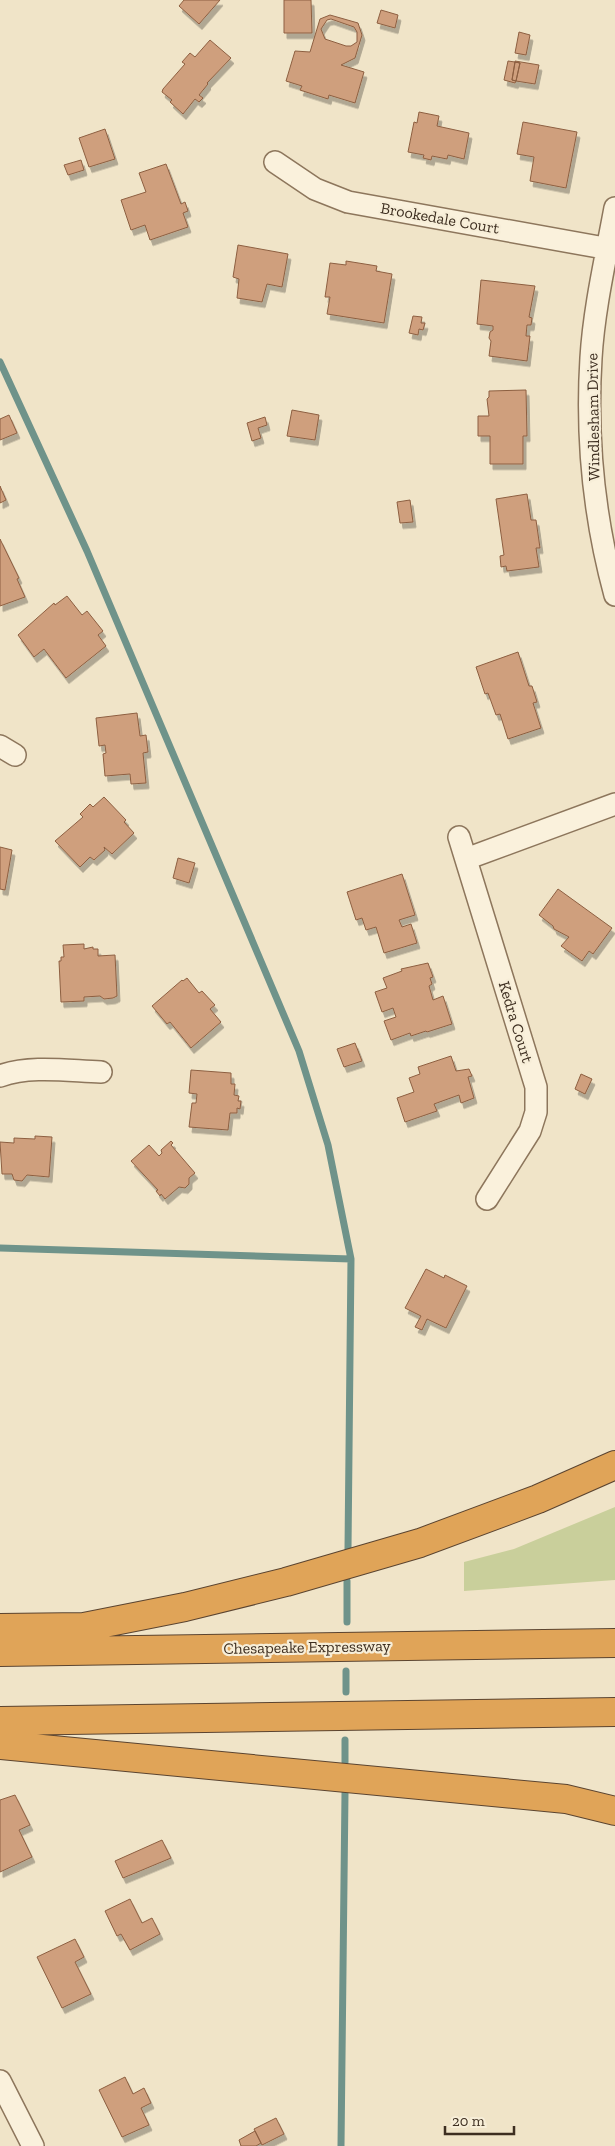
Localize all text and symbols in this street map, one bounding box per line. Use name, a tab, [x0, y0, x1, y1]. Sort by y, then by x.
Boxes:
street label: Brookedale Court	[379, 198, 501, 238]
street label: Windlesham Drive	[582, 353, 604, 481]
street label: Kedra Court	[495, 979, 537, 1065]
street label: Chesapeake Expressway	[223, 1636, 392, 1658]
scale bar	[445, 2104, 514, 2136]
text: 20 m	[452, 2112, 485, 2130]

